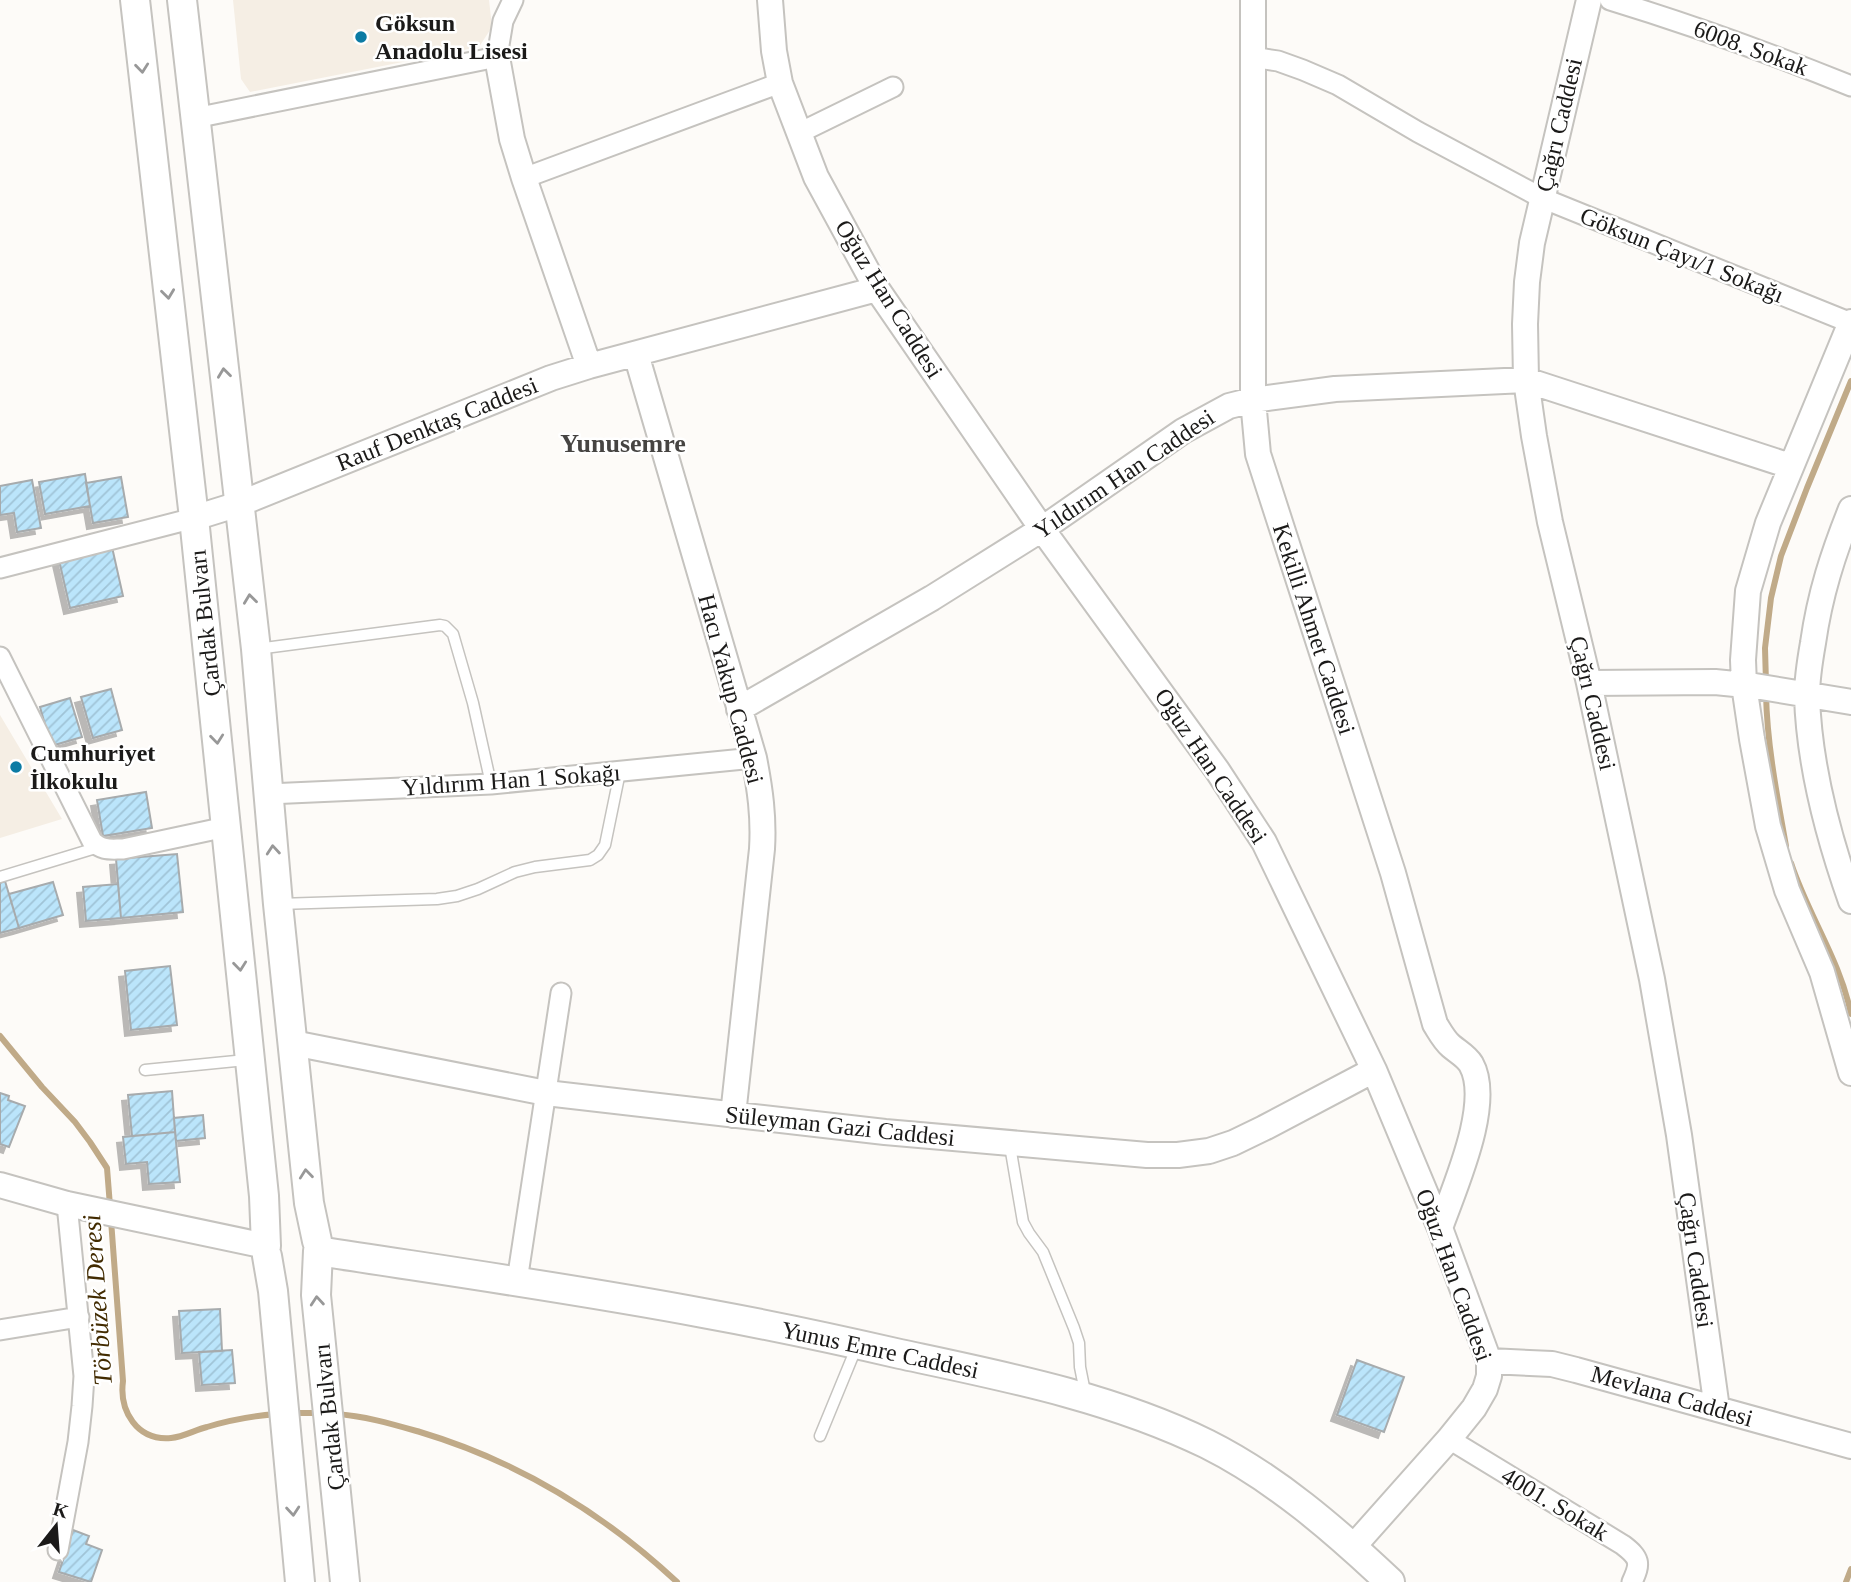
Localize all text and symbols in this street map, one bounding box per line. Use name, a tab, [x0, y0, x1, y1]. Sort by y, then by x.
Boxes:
place label: Göksun Anadolu Lisesi	[375, 10, 528, 64]
street label: 6008. Sokak	[1690, 15, 1812, 81]
marker: Göksun Anadolu Lisesi	[353, 29, 369, 45]
street label: Çağrı Caddesi	[1531, 55, 1587, 194]
one-way arrow	[134, 63, 149, 74]
street label: Göksun Çayı/1 Sokağı	[1576, 202, 1788, 308]
street label: Oğuz Han Caddesi	[830, 215, 948, 383]
one-way arrow	[160, 289, 175, 300]
one-way arrow	[217, 367, 232, 379]
street label: Rauf Denktaş Caddesi	[333, 372, 542, 476]
street label: Yıldırım Han Caddesi	[1029, 404, 1219, 544]
district label: Yunusemre	[560, 429, 686, 458]
street label: Kekilli Ahmet Caddesi	[1268, 520, 1360, 738]
street label: Çardak Bulvarı	[184, 548, 226, 698]
street label: Hacı Yakup Caddesi	[693, 591, 769, 787]
one-way arrow	[243, 593, 258, 605]
street label: Çağrı Caddesi	[1565, 634, 1621, 773]
street label: Oğuz Han Caddesi	[1150, 684, 1273, 849]
one-way arrow	[209, 734, 224, 745]
place label: Cumhuriyet İlkokulu	[30, 740, 155, 794]
marker: Cumhuriyet İlkokulu	[8, 759, 24, 775]
street label: Yıldırım Han 1 Sokağı	[401, 759, 622, 801]
one-way arrow	[266, 844, 281, 855]
one-way arrow	[232, 960, 247, 971]
street label: Süleyman Gazi Caddesi	[724, 1101, 956, 1151]
one-way arrow	[299, 1168, 314, 1180]
street label: Oğuz Han Caddesi	[1411, 1185, 1497, 1365]
street label: Çağrı Caddesi	[1674, 1191, 1718, 1330]
water label: Törbüzek Deresi	[77, 1213, 118, 1387]
one-way arrow	[310, 1295, 325, 1306]
street label: Yunus Emre Caddesi	[779, 1316, 981, 1384]
street label: Çardak Bulvarı	[308, 1342, 350, 1492]
street label: Mevlana Caddesi	[1588, 1360, 1756, 1432]
street label: 4001. Sokak	[1497, 1462, 1613, 1546]
north arrow	[21, 1491, 91, 1561]
text: K	[51, 1498, 71, 1522]
one-way arrow	[285, 1505, 300, 1516]

